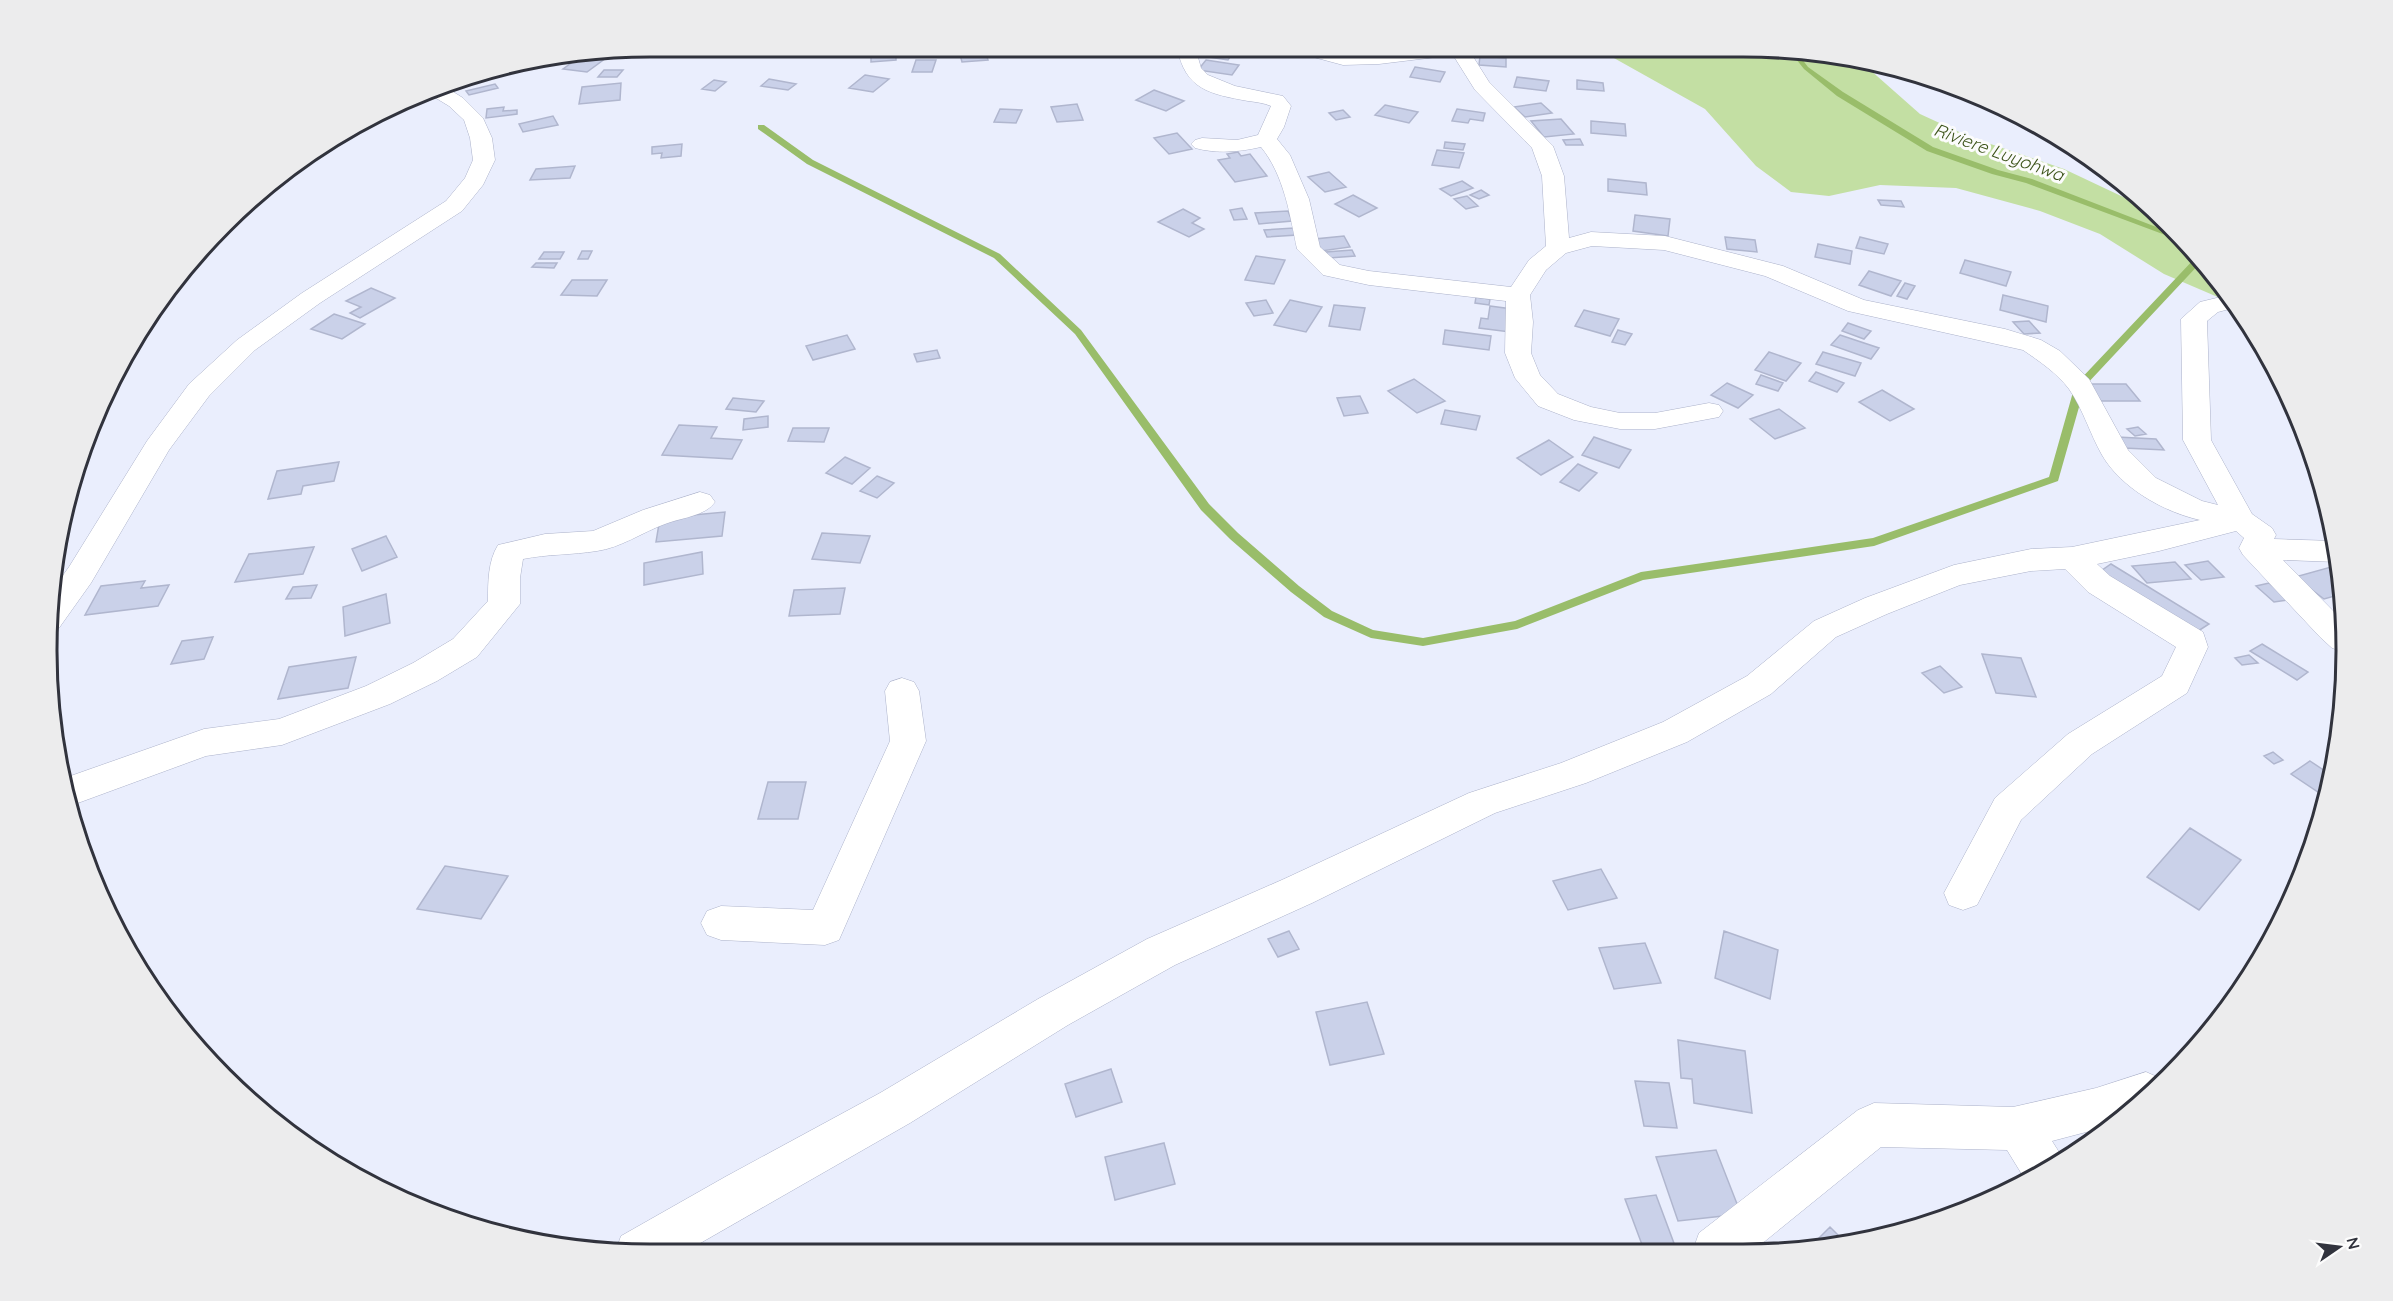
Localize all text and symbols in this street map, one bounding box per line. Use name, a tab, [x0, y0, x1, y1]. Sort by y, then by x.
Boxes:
water label: Riviere Luyohwa	[1931, 118, 2068, 187]
north arrow	[2309, 1217, 2369, 1277]
text: N	[2342, 1235, 2365, 1251]

